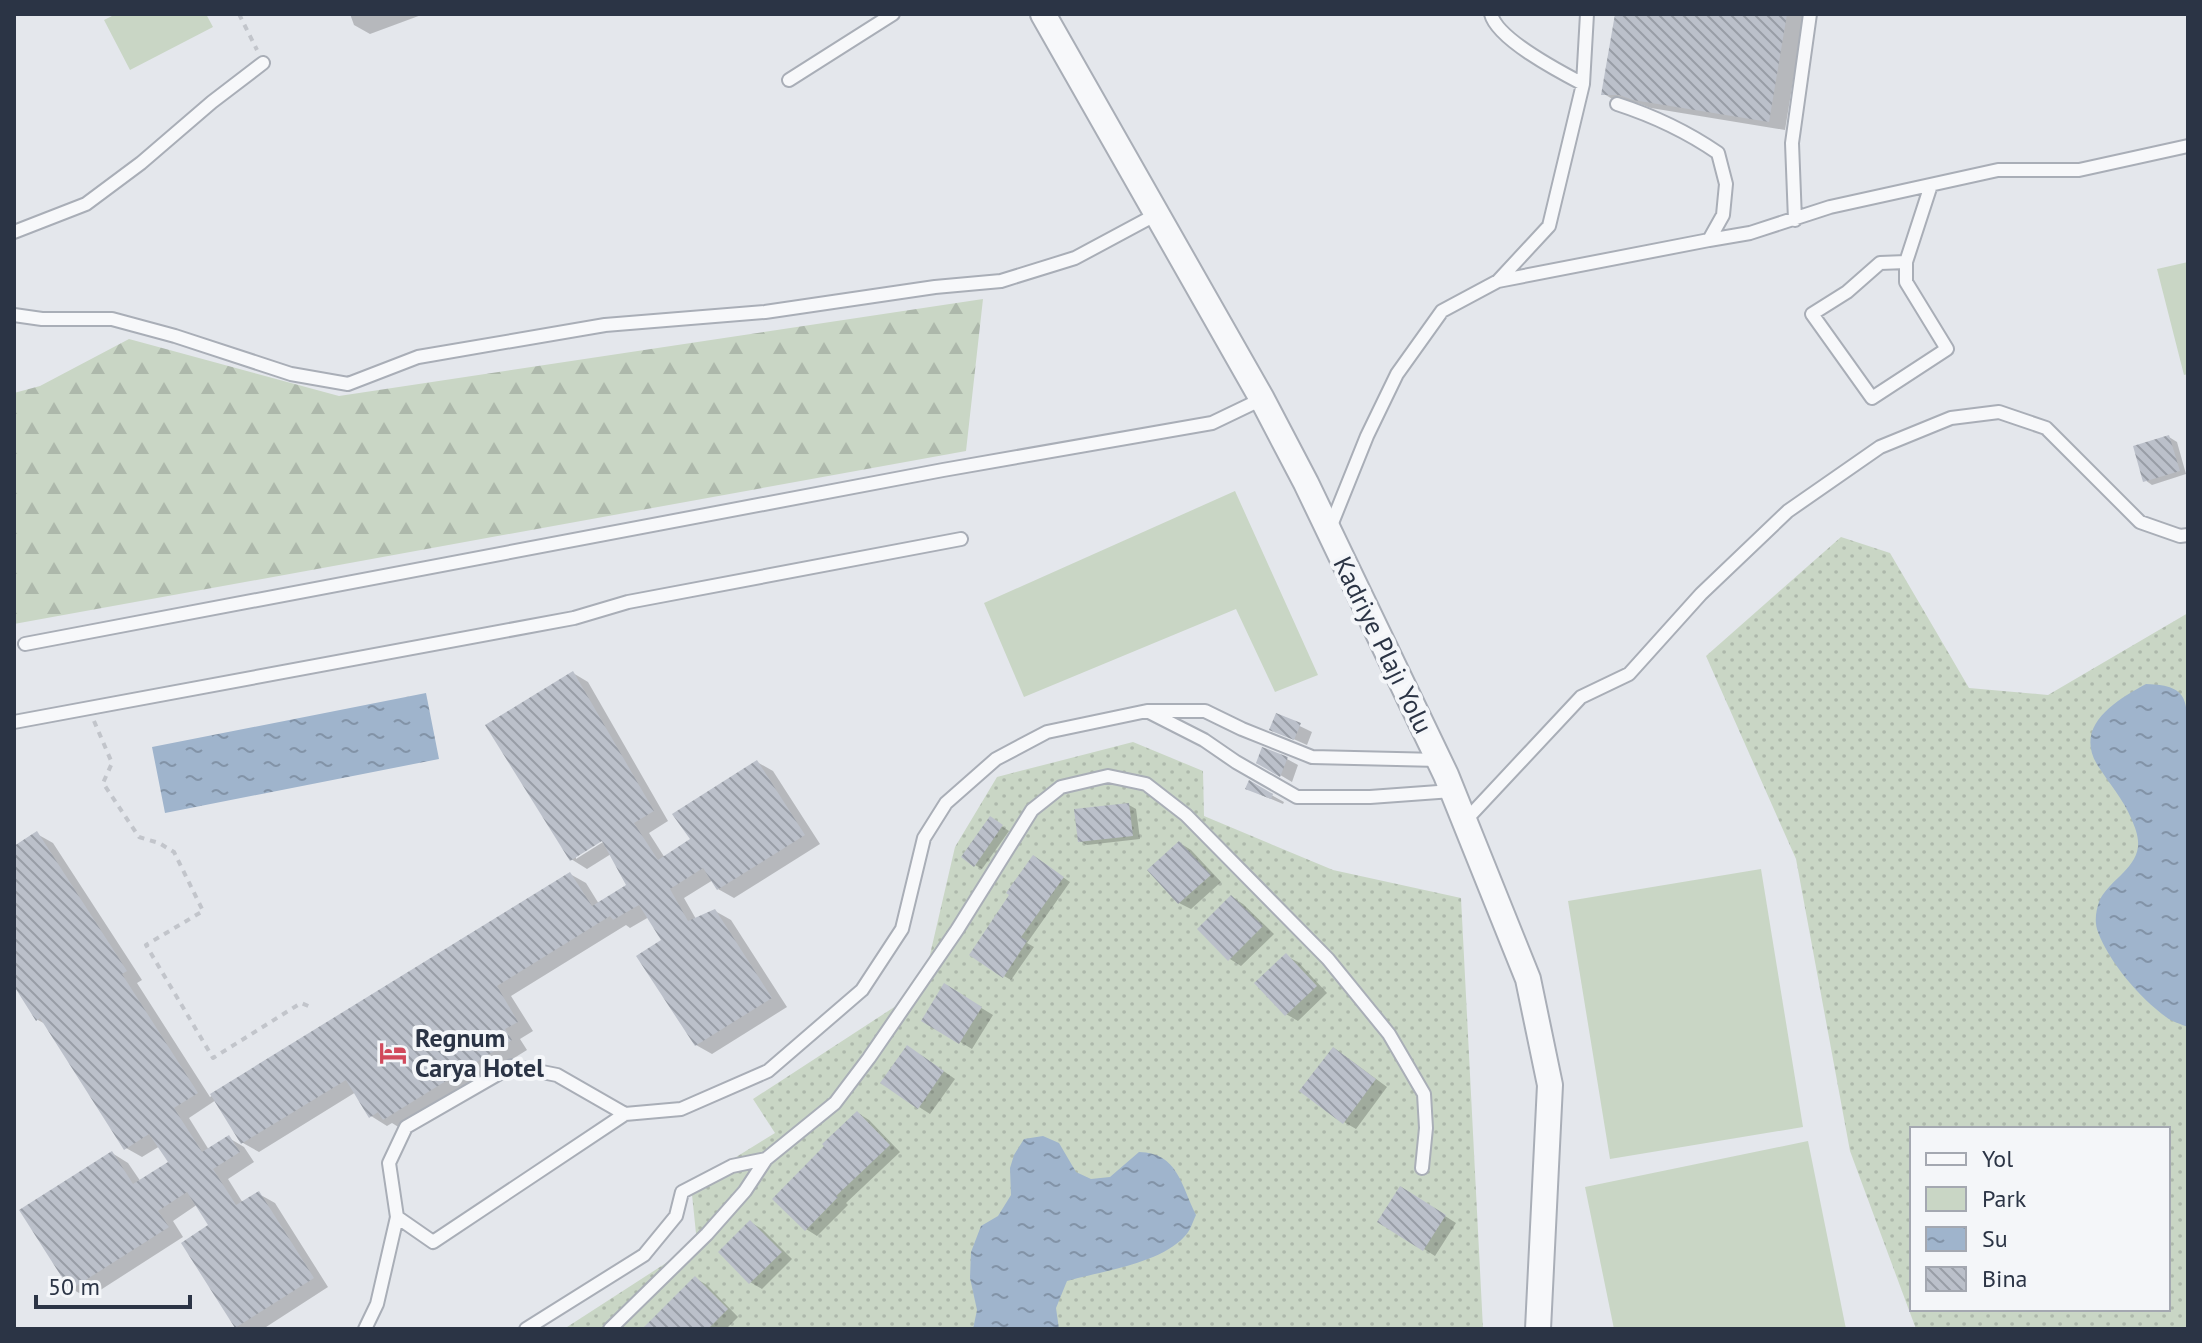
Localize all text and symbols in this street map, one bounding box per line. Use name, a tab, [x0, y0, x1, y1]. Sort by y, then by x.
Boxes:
street label: Kadriye Plajı Yolu	[1326, 551, 1441, 739]
place label: Regnum Carya Hotel	[415, 1021, 544, 1084]
hotel icon: Regnum Carya Hotel	[378, 1038, 408, 1068]
legend	[1910, 1127, 2170, 1311]
text: Yol	[1982, 1143, 2013, 1174]
text: Park	[1982, 1183, 2027, 1214]
text: Su	[1982, 1223, 2008, 1254]
scale bar	[36, 1259, 190, 1309]
text: Bina	[1982, 1263, 2027, 1294]
text: 50 m	[48, 1271, 100, 1302]

